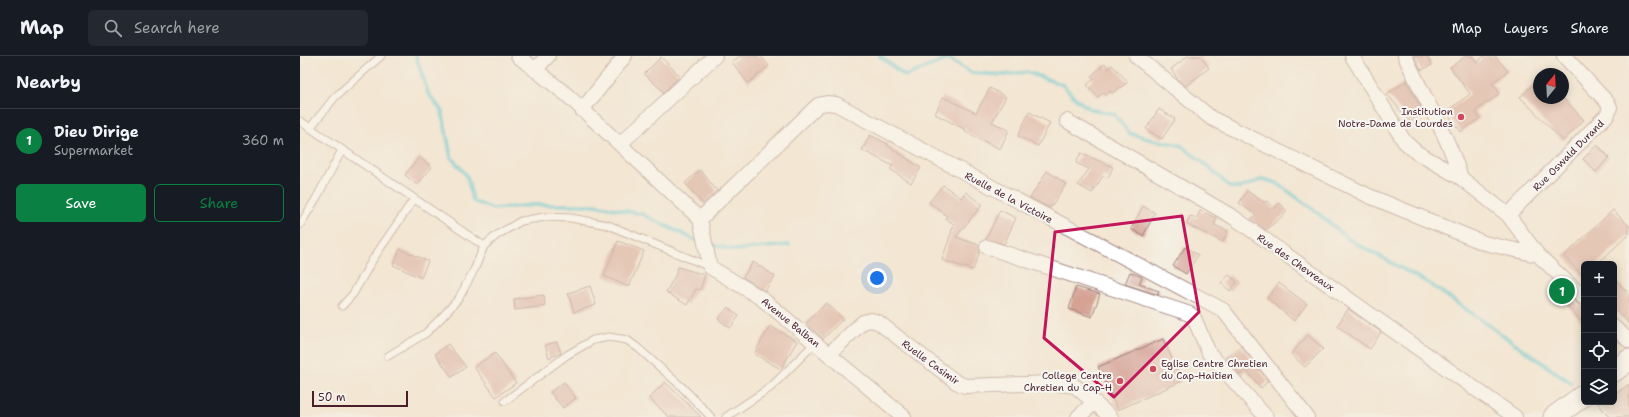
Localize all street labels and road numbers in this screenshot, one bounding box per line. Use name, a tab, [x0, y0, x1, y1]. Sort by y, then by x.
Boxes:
street label: Rue Oswald Durand	[1530, 116, 1607, 194]
street label: Ruelle de la Victoire	[963, 169, 1055, 226]
street label: Rue des Chevreaux	[1255, 231, 1337, 294]
street label: Avenue Balban	[759, 295, 823, 350]
street label: Ruelle Casimir	[899, 337, 962, 388]

